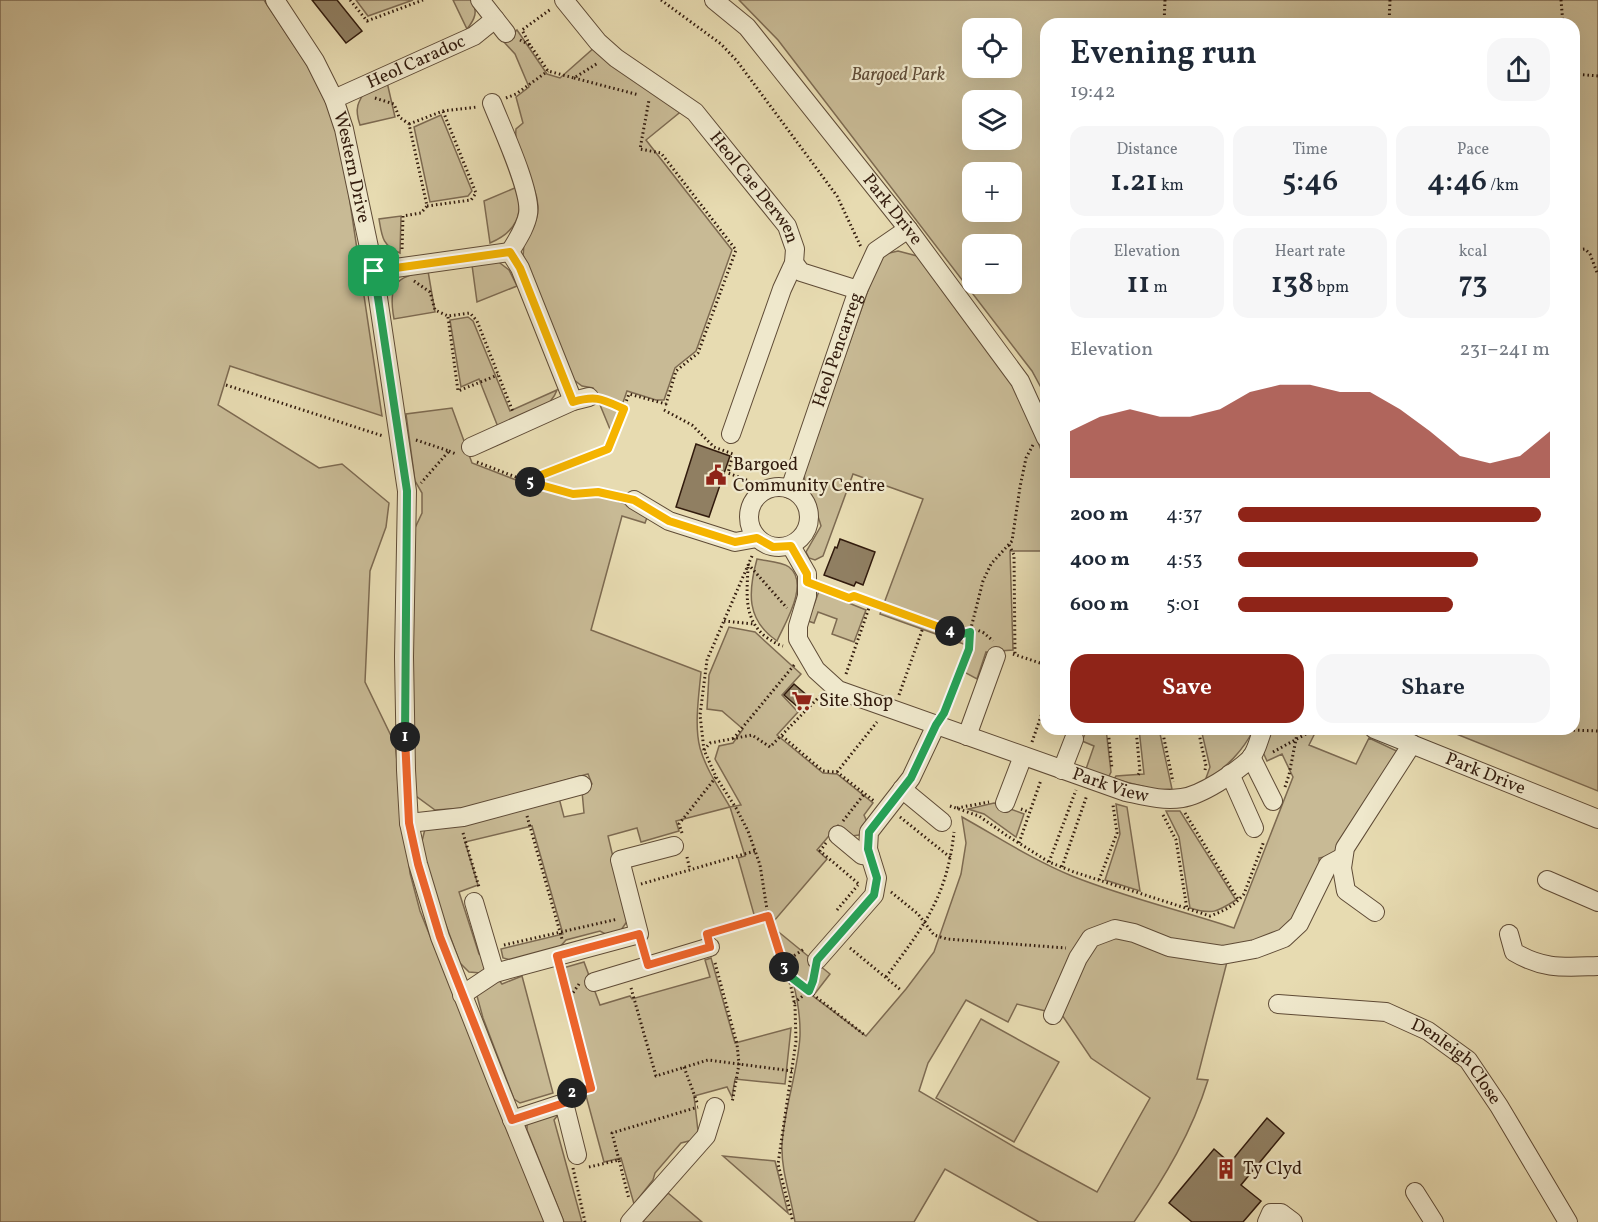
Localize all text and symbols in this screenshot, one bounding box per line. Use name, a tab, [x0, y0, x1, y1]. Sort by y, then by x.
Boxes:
map controls	[962, 18, 1022, 294]
button: locate	[962, 18, 1022, 78]
street label: Heol Caradoc	[363, 29, 469, 95]
text: Evening run	[1070, 32, 1257, 78]
button: share	[1487, 38, 1550, 101]
park label: Bargoed Park	[851, 63, 945, 88]
text: 19:42	[1070, 78, 1116, 106]
button: layers	[962, 90, 1022, 150]
street label: Western Drive	[327, 108, 376, 225]
street label: Heol Cae Derwen	[703, 126, 805, 247]
text: Distance	[1116, 139, 1178, 161]
text: Time	[1292, 139, 1328, 161]
text: Pace	[1457, 139, 1489, 161]
text: 1.21	[1110, 161, 1158, 203]
text: 5:46	[1282, 161, 1338, 203]
text: 4:46	[1427, 161, 1487, 203]
button: +	[962, 162, 1022, 222]
street label: Park Drive	[856, 169, 928, 250]
text: km	[1158, 175, 1184, 197]
text: /km	[1487, 175, 1519, 197]
button: −	[962, 234, 1022, 294]
text: Elevation	[1114, 241, 1180, 263]
text: Heart rate	[1275, 241, 1345, 263]
text: kcal	[1459, 241, 1487, 263]
pin	[348, 245, 399, 296]
icon: arrive	[357, 254, 390, 287]
text: 11	[1126, 263, 1150, 305]
text: 138	[1271, 263, 1314, 305]
text: 73	[1458, 263, 1488, 305]
text: m	[1150, 277, 1168, 299]
text: bpm	[1314, 277, 1349, 299]
street label: Heol Pencarreg	[806, 289, 869, 411]
text: Elevation	[1070, 336, 1153, 364]
text: 231–241 m	[1460, 336, 1550, 364]
place label: Bargoed Community Centre	[733, 453, 885, 499]
public building icon: Bargoed Community Centre	[704, 463, 728, 487]
pin: 5	[515, 467, 545, 497]
text: 5	[526, 471, 534, 493]
text: 200 m	[1070, 501, 1128, 529]
text: 4:37	[1166, 501, 1203, 529]
text: 400 m	[1070, 546, 1130, 574]
text: 4:53	[1166, 546, 1203, 574]
text: 600 m	[1070, 591, 1129, 619]
text: 5:01	[1166, 591, 1200, 619]
pin: 4	[935, 616, 965, 646]
text: 4	[945, 620, 955, 642]
button: Save	[1070, 654, 1304, 723]
button: Share	[1316, 654, 1550, 723]
supermarket icon: Site Shop	[790, 689, 814, 713]
place label: Site Shop	[819, 689, 893, 714]
pin: 1	[390, 722, 420, 752]
text: 1	[402, 726, 408, 748]
street label: Park Drive	[1442, 746, 1529, 801]
street label: Park View	[1069, 761, 1151, 809]
pin: 3	[769, 952, 799, 982]
text: 3	[780, 956, 788, 978]
street label: Denleigh Close	[1407, 1012, 1507, 1110]
pin: 2	[557, 1078, 587, 1108]
text: 2	[568, 1082, 576, 1104]
building icon: Ty Clyd	[1214, 1157, 1238, 1181]
place label: Ty Clyd	[1243, 1157, 1302, 1182]

